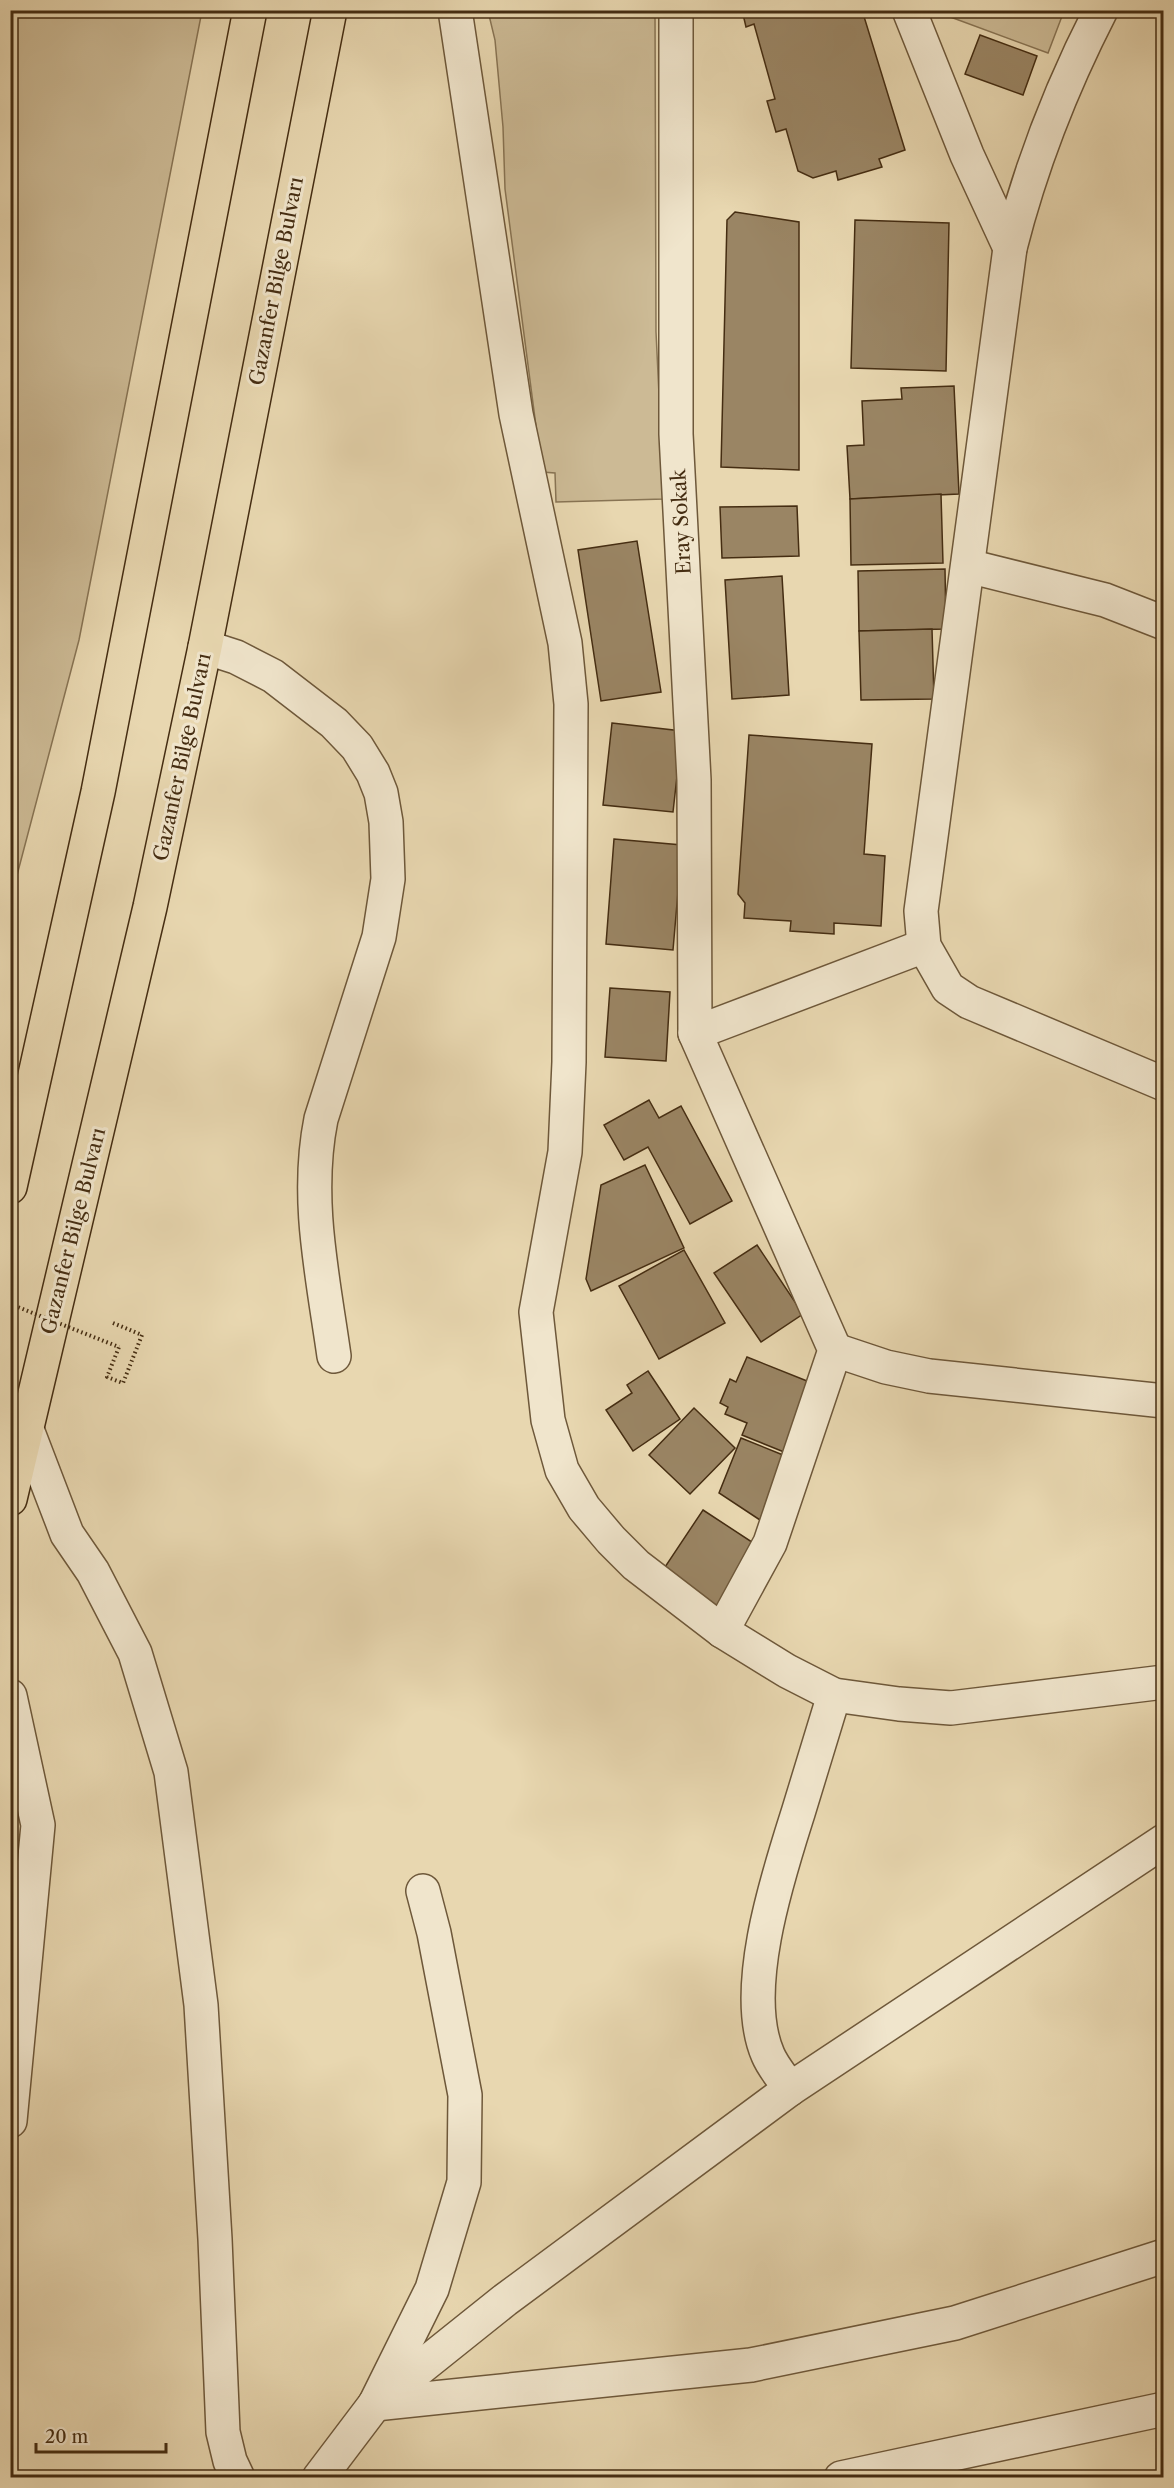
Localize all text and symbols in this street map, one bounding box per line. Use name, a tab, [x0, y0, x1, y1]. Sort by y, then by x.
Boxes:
street label: Gazanfer Bilge Bulvarı	[244, 175, 308, 387]
street label: Eray Sokak	[666, 467, 696, 575]
street label: Gazanfer Bilge Bulvarı	[148, 651, 216, 863]
street label: Gazanfer Bilge Bulvarı	[36, 1125, 110, 1337]
scale bar	[36, 2416, 166, 2454]
text: 20 m	[45, 2426, 89, 2448]

